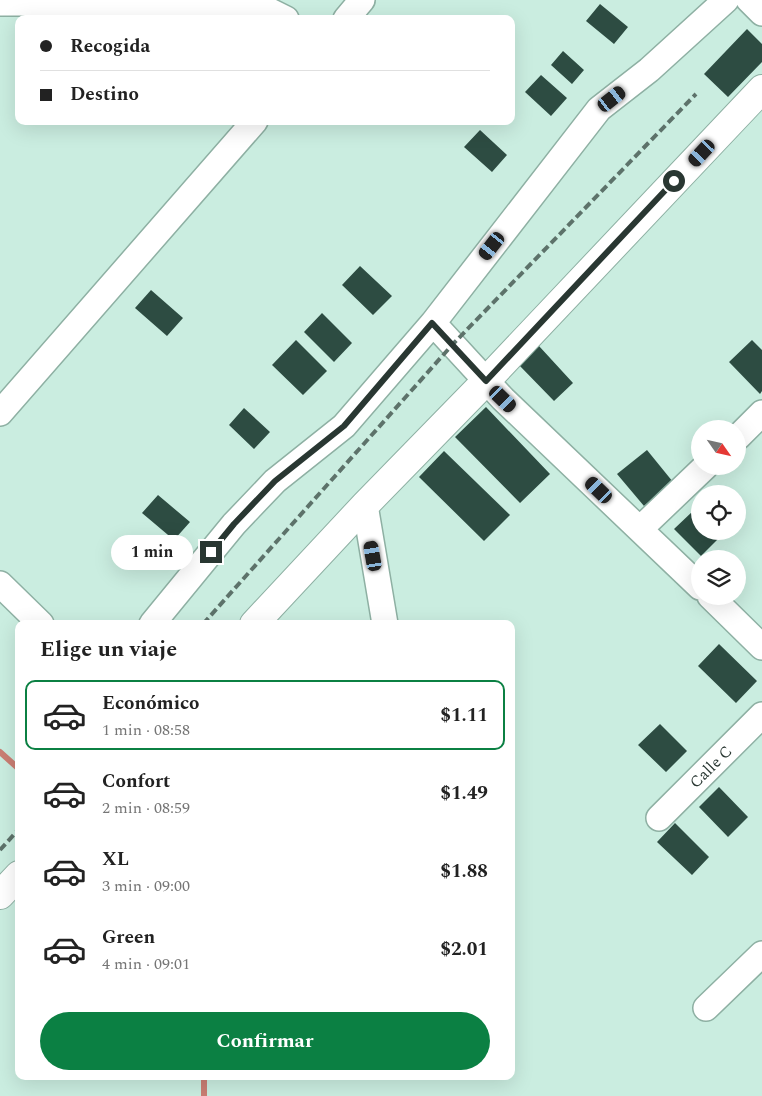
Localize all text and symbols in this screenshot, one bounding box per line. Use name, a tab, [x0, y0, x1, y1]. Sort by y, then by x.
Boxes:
text: Recogida	[70, 32, 150, 61]
text: Destino	[70, 80, 139, 109]
car	[595, 84, 628, 114]
car	[686, 137, 717, 169]
route start	[663, 170, 685, 192]
car	[476, 230, 507, 262]
car	[486, 383, 519, 415]
north arrow	[691, 420, 746, 475]
map controls	[691, 420, 746, 605]
car	[582, 474, 615, 506]
button: locate	[691, 485, 746, 540]
callout: 1 min	[111, 534, 194, 570]
text: 1 min	[131, 540, 173, 564]
car	[363, 540, 382, 572]
route end	[200, 541, 222, 563]
button: layers	[691, 550, 746, 605]
text: Elige un viaje	[40, 633, 177, 666]
text: Económico	[102, 689, 199, 718]
icon: car	[42, 693, 87, 738]
text: $1.11	[440, 701, 488, 730]
text: 1 min · 08:58	[102, 718, 190, 742]
street label: Calle C	[684, 740, 738, 794]
text: Confort	[102, 767, 170, 796]
icon: car	[42, 771, 87, 816]
text: $1.49	[440, 779, 488, 808]
text: 2 min · 08:59	[102, 796, 190, 820]
text: XL	[102, 845, 129, 874]
icon: car	[42, 849, 87, 894]
text: $1.88	[440, 857, 488, 886]
text: 3 min · 09:00	[102, 874, 190, 898]
text: Green	[102, 923, 155, 952]
icon: car	[42, 927, 87, 972]
text: $2.01	[440, 935, 488, 964]
text: 4 min · 09:01	[102, 952, 190, 976]
button: Confirmar	[40, 1012, 490, 1070]

